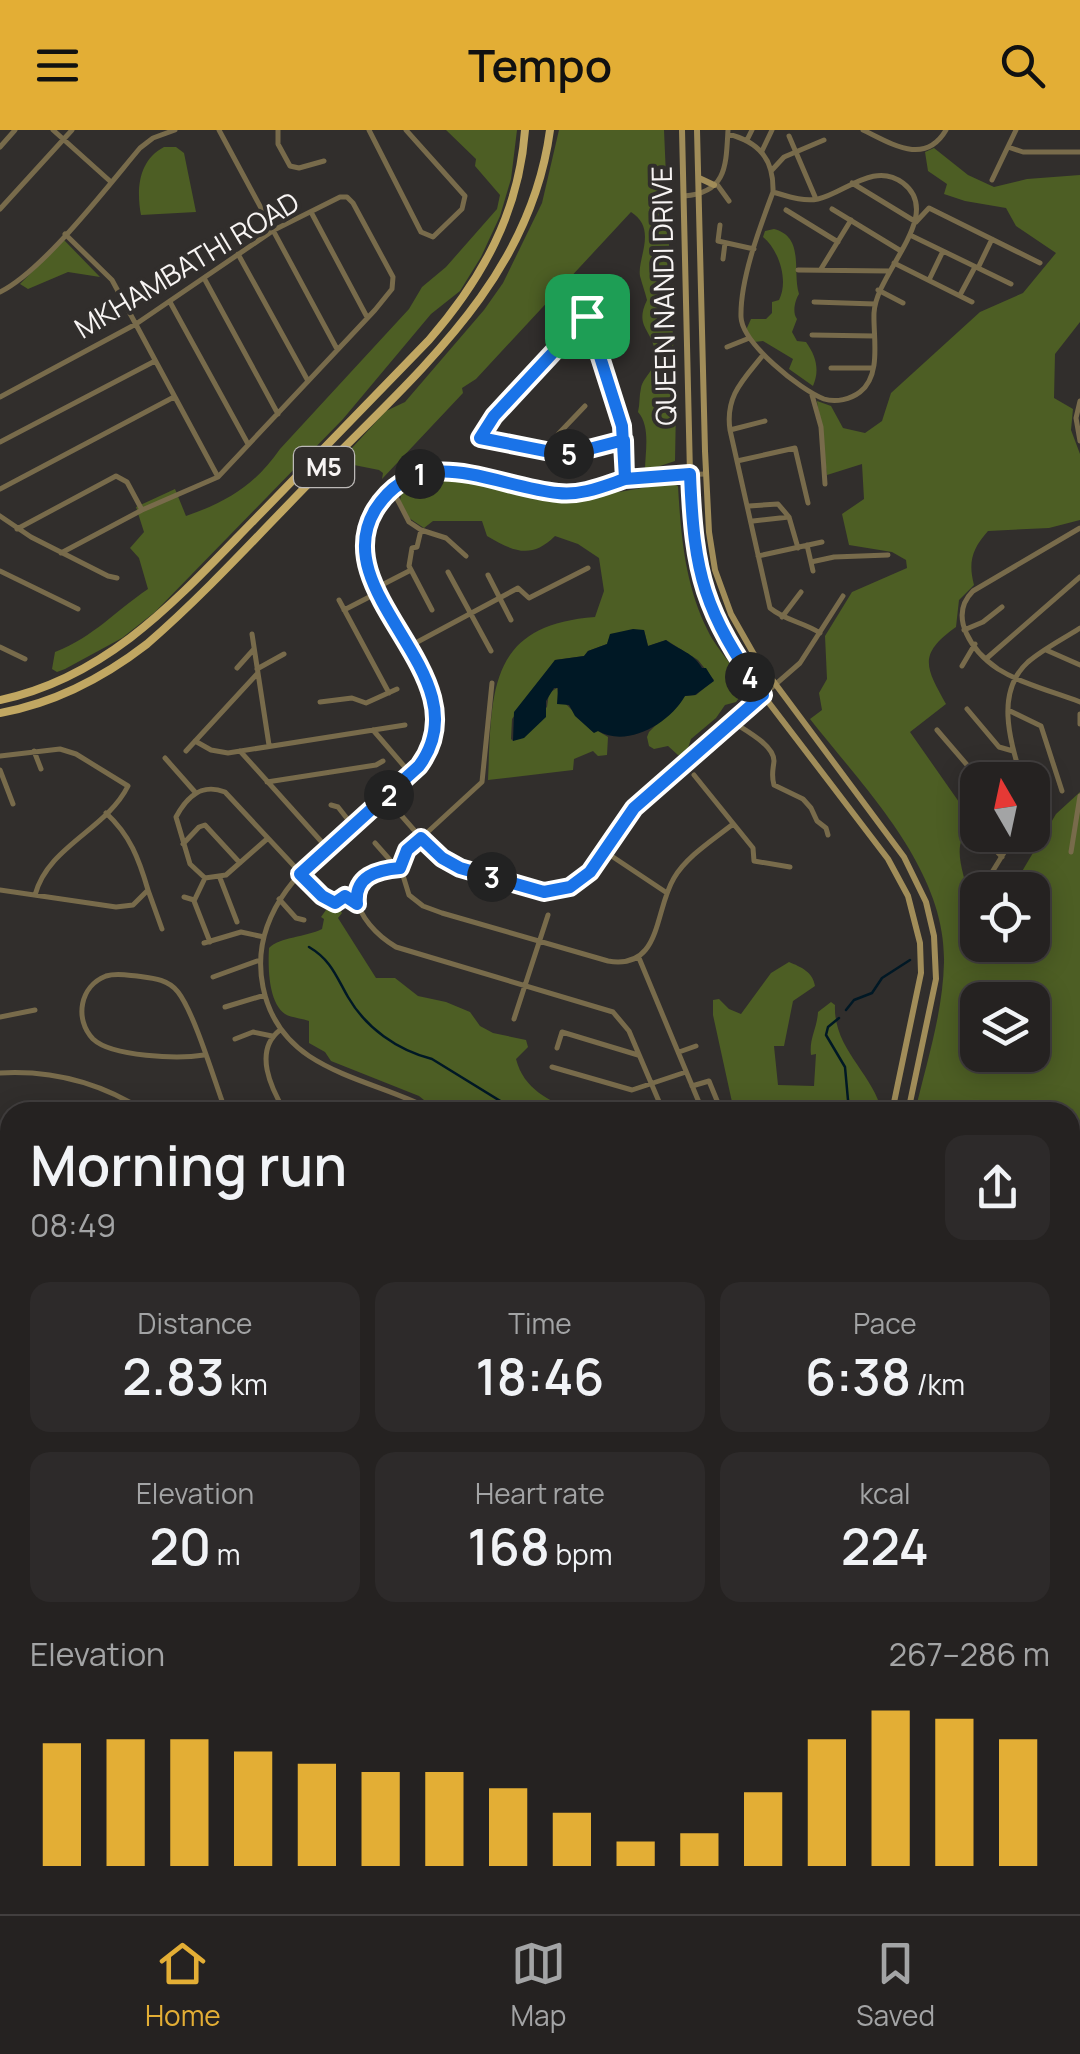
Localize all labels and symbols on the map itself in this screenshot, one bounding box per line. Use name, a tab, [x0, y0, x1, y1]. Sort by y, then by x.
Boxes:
street label: QUEEN NANDI DRIVE	[642, 166, 684, 426]
street label: MKHAMBATHI ROAD	[67, 182, 306, 346]
pin	[545, 274, 630, 359]
pin: 5	[544, 429, 594, 479]
road number: M5	[294, 447, 354, 487]
pin: 1	[395, 449, 445, 499]
pin: 4	[725, 652, 775, 702]
north arrow	[960, 762, 1050, 852]
pin: 2	[364, 770, 414, 820]
pin: 3	[467, 852, 517, 902]

